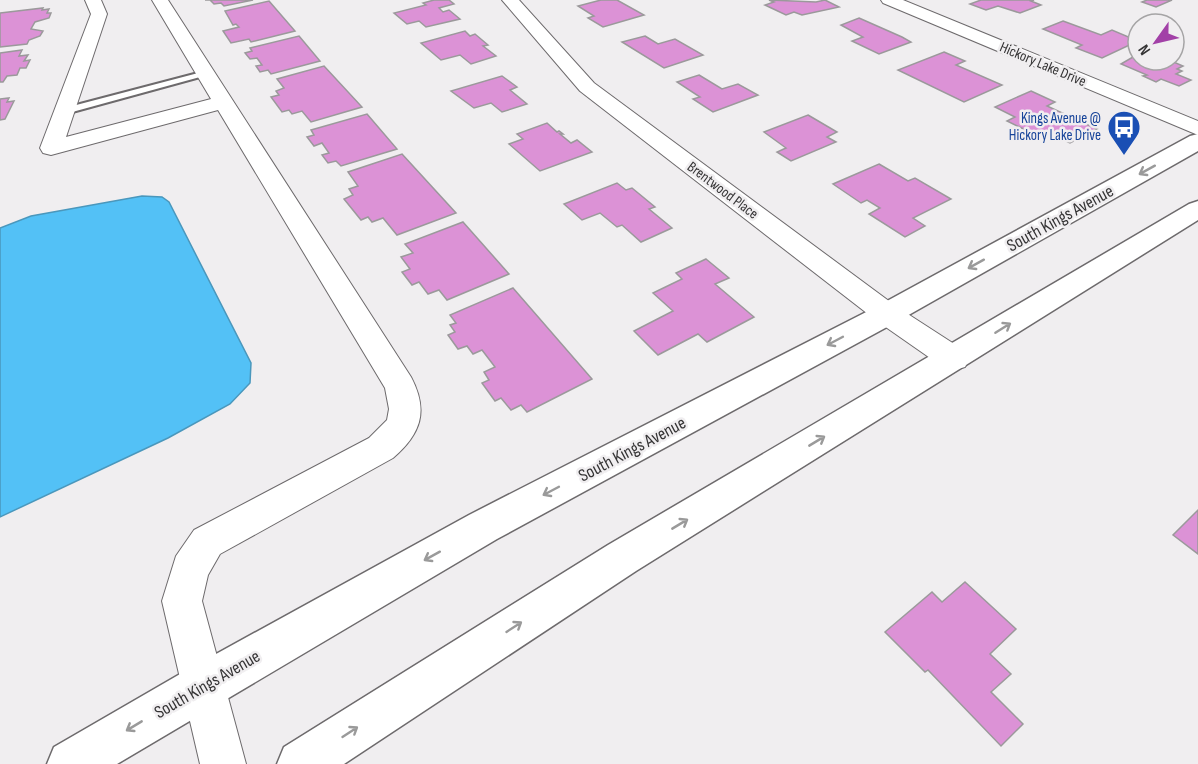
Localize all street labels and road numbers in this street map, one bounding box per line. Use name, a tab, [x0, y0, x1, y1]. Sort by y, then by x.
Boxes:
street label: Hickory Lake Drive	[997, 38, 1089, 91]
street label: Brentwood Place	[683, 157, 762, 223]
street label: South Kings Avenue	[1003, 181, 1117, 256]
street label: South Kings Avenue	[575, 412, 689, 487]
street label: South Kings Avenue	[151, 646, 264, 723]

